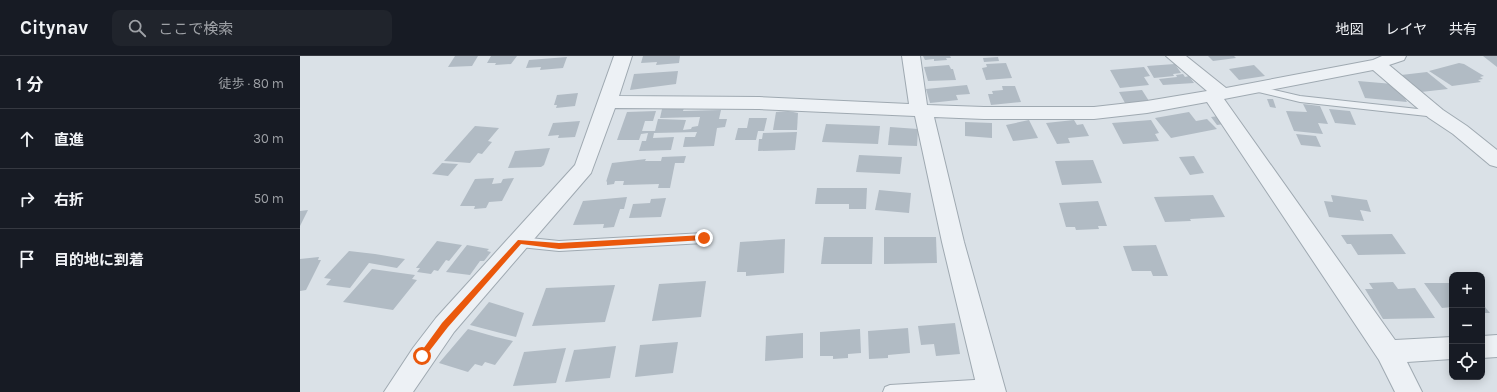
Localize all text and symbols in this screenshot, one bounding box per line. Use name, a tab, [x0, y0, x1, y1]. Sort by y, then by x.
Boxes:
search box	[112, 10, 392, 46]
text: Citynav	[20, 17, 88, 39]
icon: search	[126, 17, 148, 39]
text: ここで検索	[158, 20, 233, 38]
text: 地図	[1335, 21, 1363, 38]
text: レイヤ	[1385, 21, 1427, 38]
text: 共有	[1449, 21, 1477, 38]
text: 1 分	[16, 74, 43, 94]
text: 徒歩 · 80 m	[219, 76, 284, 91]
icon: ahead	[16, 128, 38, 150]
text: 直進	[54, 131, 84, 149]
text: 30 m	[253, 131, 284, 146]
icon: right	[16, 188, 38, 210]
text: 右折	[54, 191, 84, 209]
text: 50 m	[254, 191, 284, 206]
route end	[695, 229, 713, 247]
icon: arrive	[16, 248, 38, 270]
text: 目的地に到着	[54, 251, 144, 269]
map controls	[1449, 272, 1485, 380]
button: +	[1449, 272, 1485, 308]
button: −	[1449, 308, 1485, 344]
button: locate	[1449, 344, 1485, 380]
route start	[413, 347, 431, 365]

